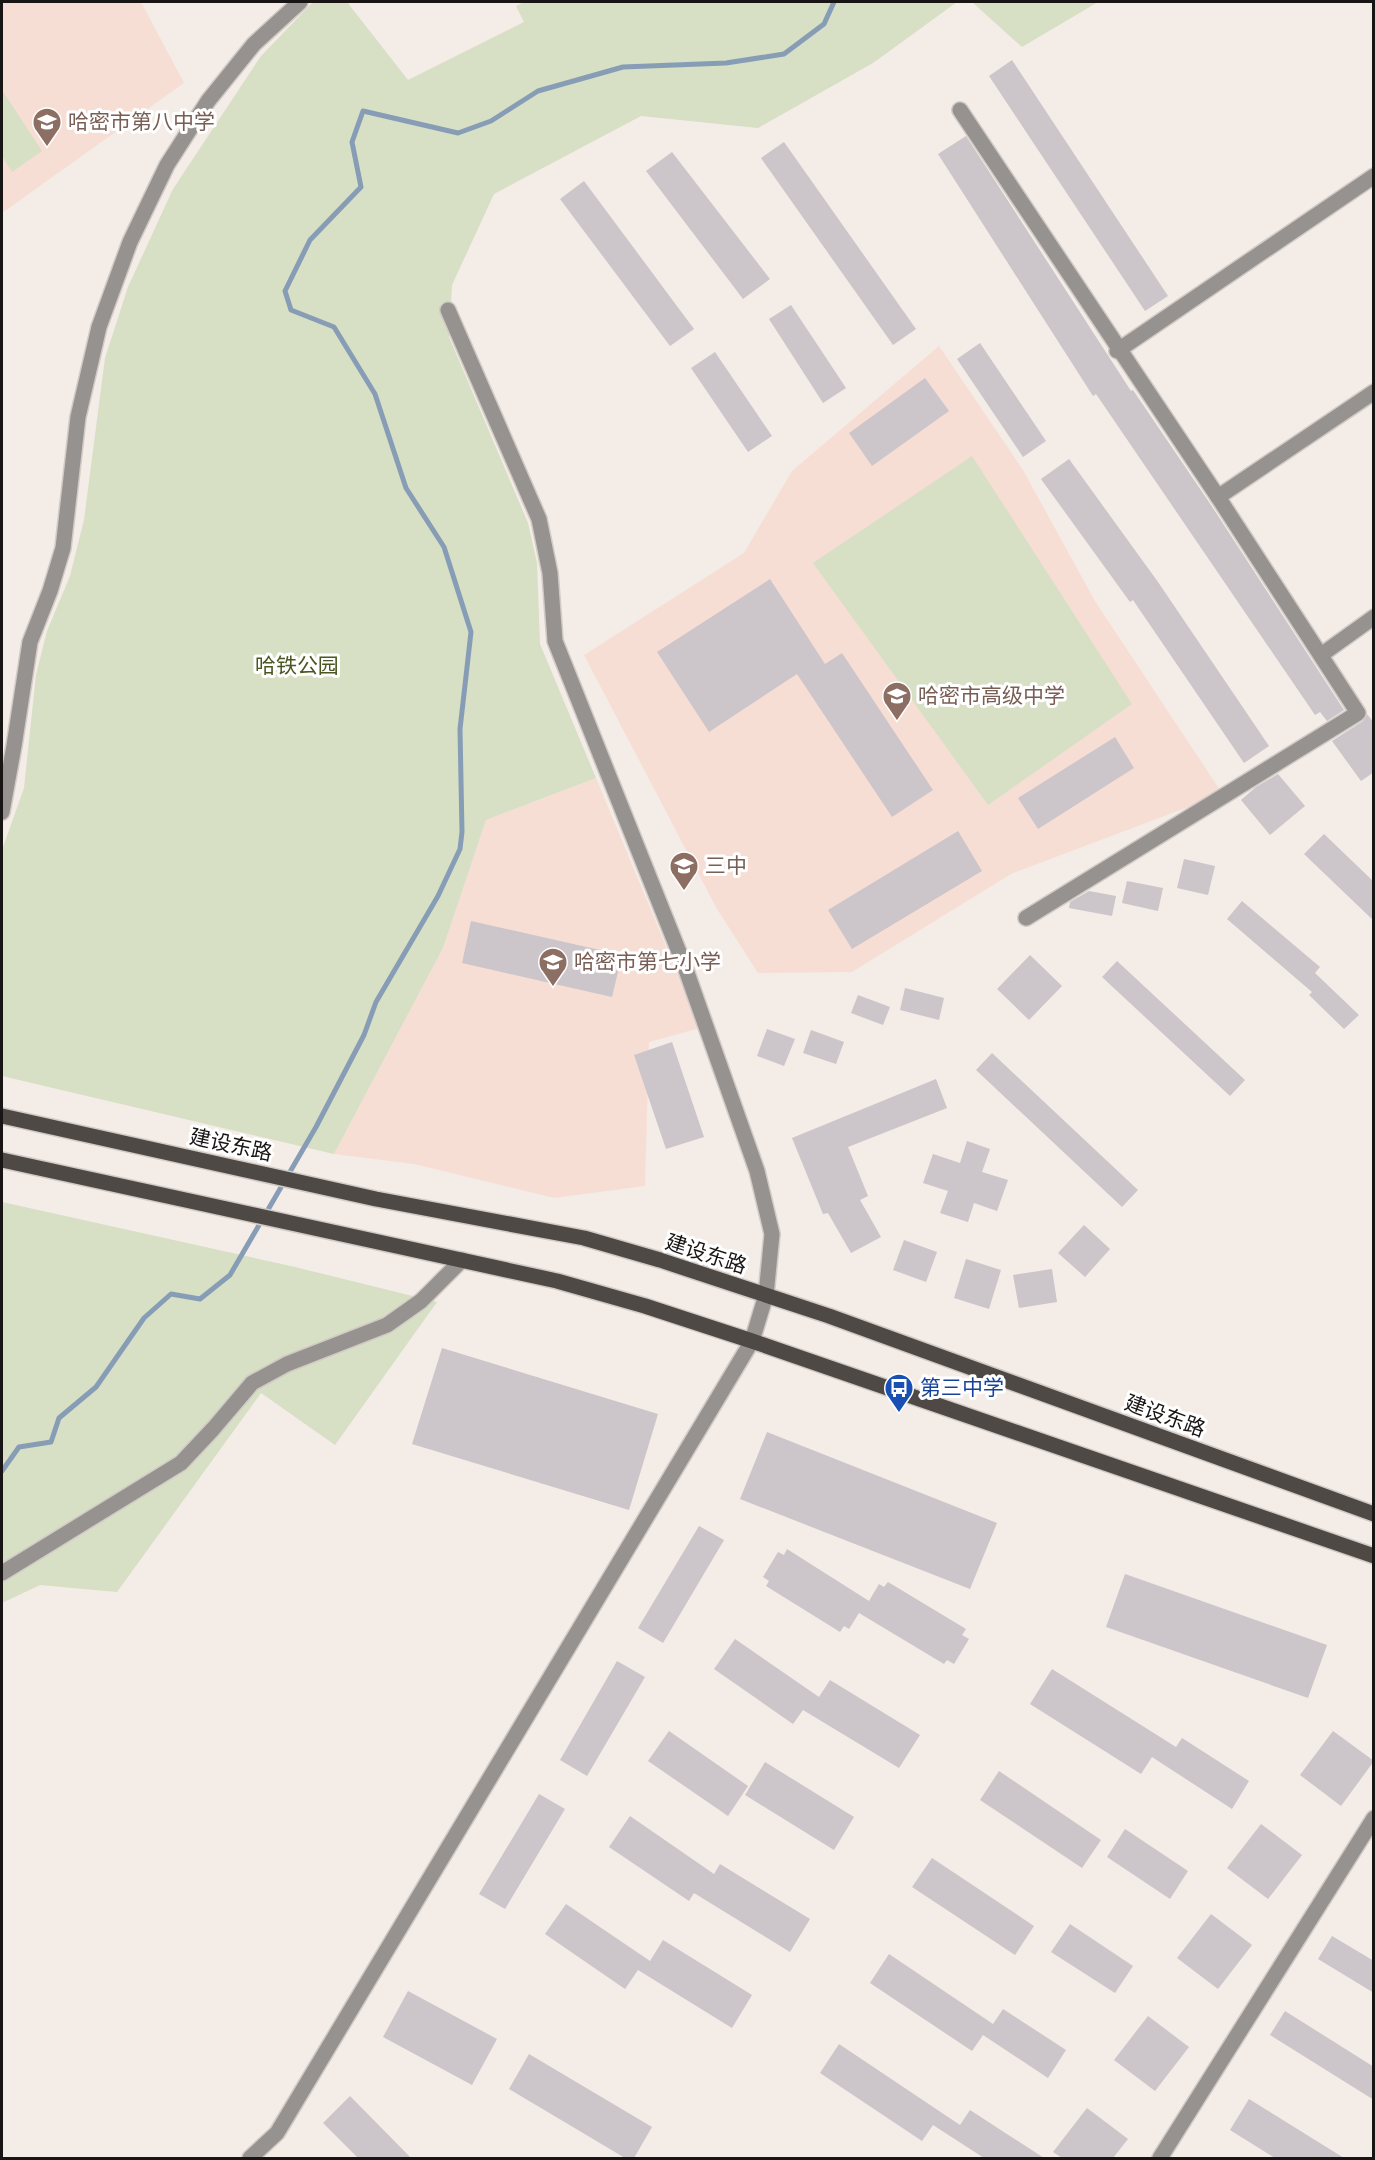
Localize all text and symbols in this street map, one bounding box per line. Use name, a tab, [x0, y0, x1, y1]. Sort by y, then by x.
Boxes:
school or university icon: 哈密市第八中学	[31, 106, 63, 148]
place label: 哈密市第八中学	[68, 109, 215, 135]
park label: 哈铁公园	[255, 653, 339, 679]
school or university icon: 哈密市高级中学	[881, 680, 913, 722]
place label: 哈密市高级中学	[918, 683, 1065, 709]
school or university icon: 三中	[668, 850, 700, 892]
place label: 三中	[705, 853, 747, 879]
school or university icon: 哈密市第七小学	[537, 946, 569, 988]
place label: 哈密市第七小学	[574, 949, 721, 975]
street label: 建设东路	[187, 1124, 275, 1166]
street label: 建设东路	[662, 1229, 750, 1279]
bus stop icon: 第三中学	[883, 1372, 915, 1414]
place label: 第三中学	[920, 1375, 1004, 1401]
street label: 建设东路	[1121, 1389, 1209, 1443]

